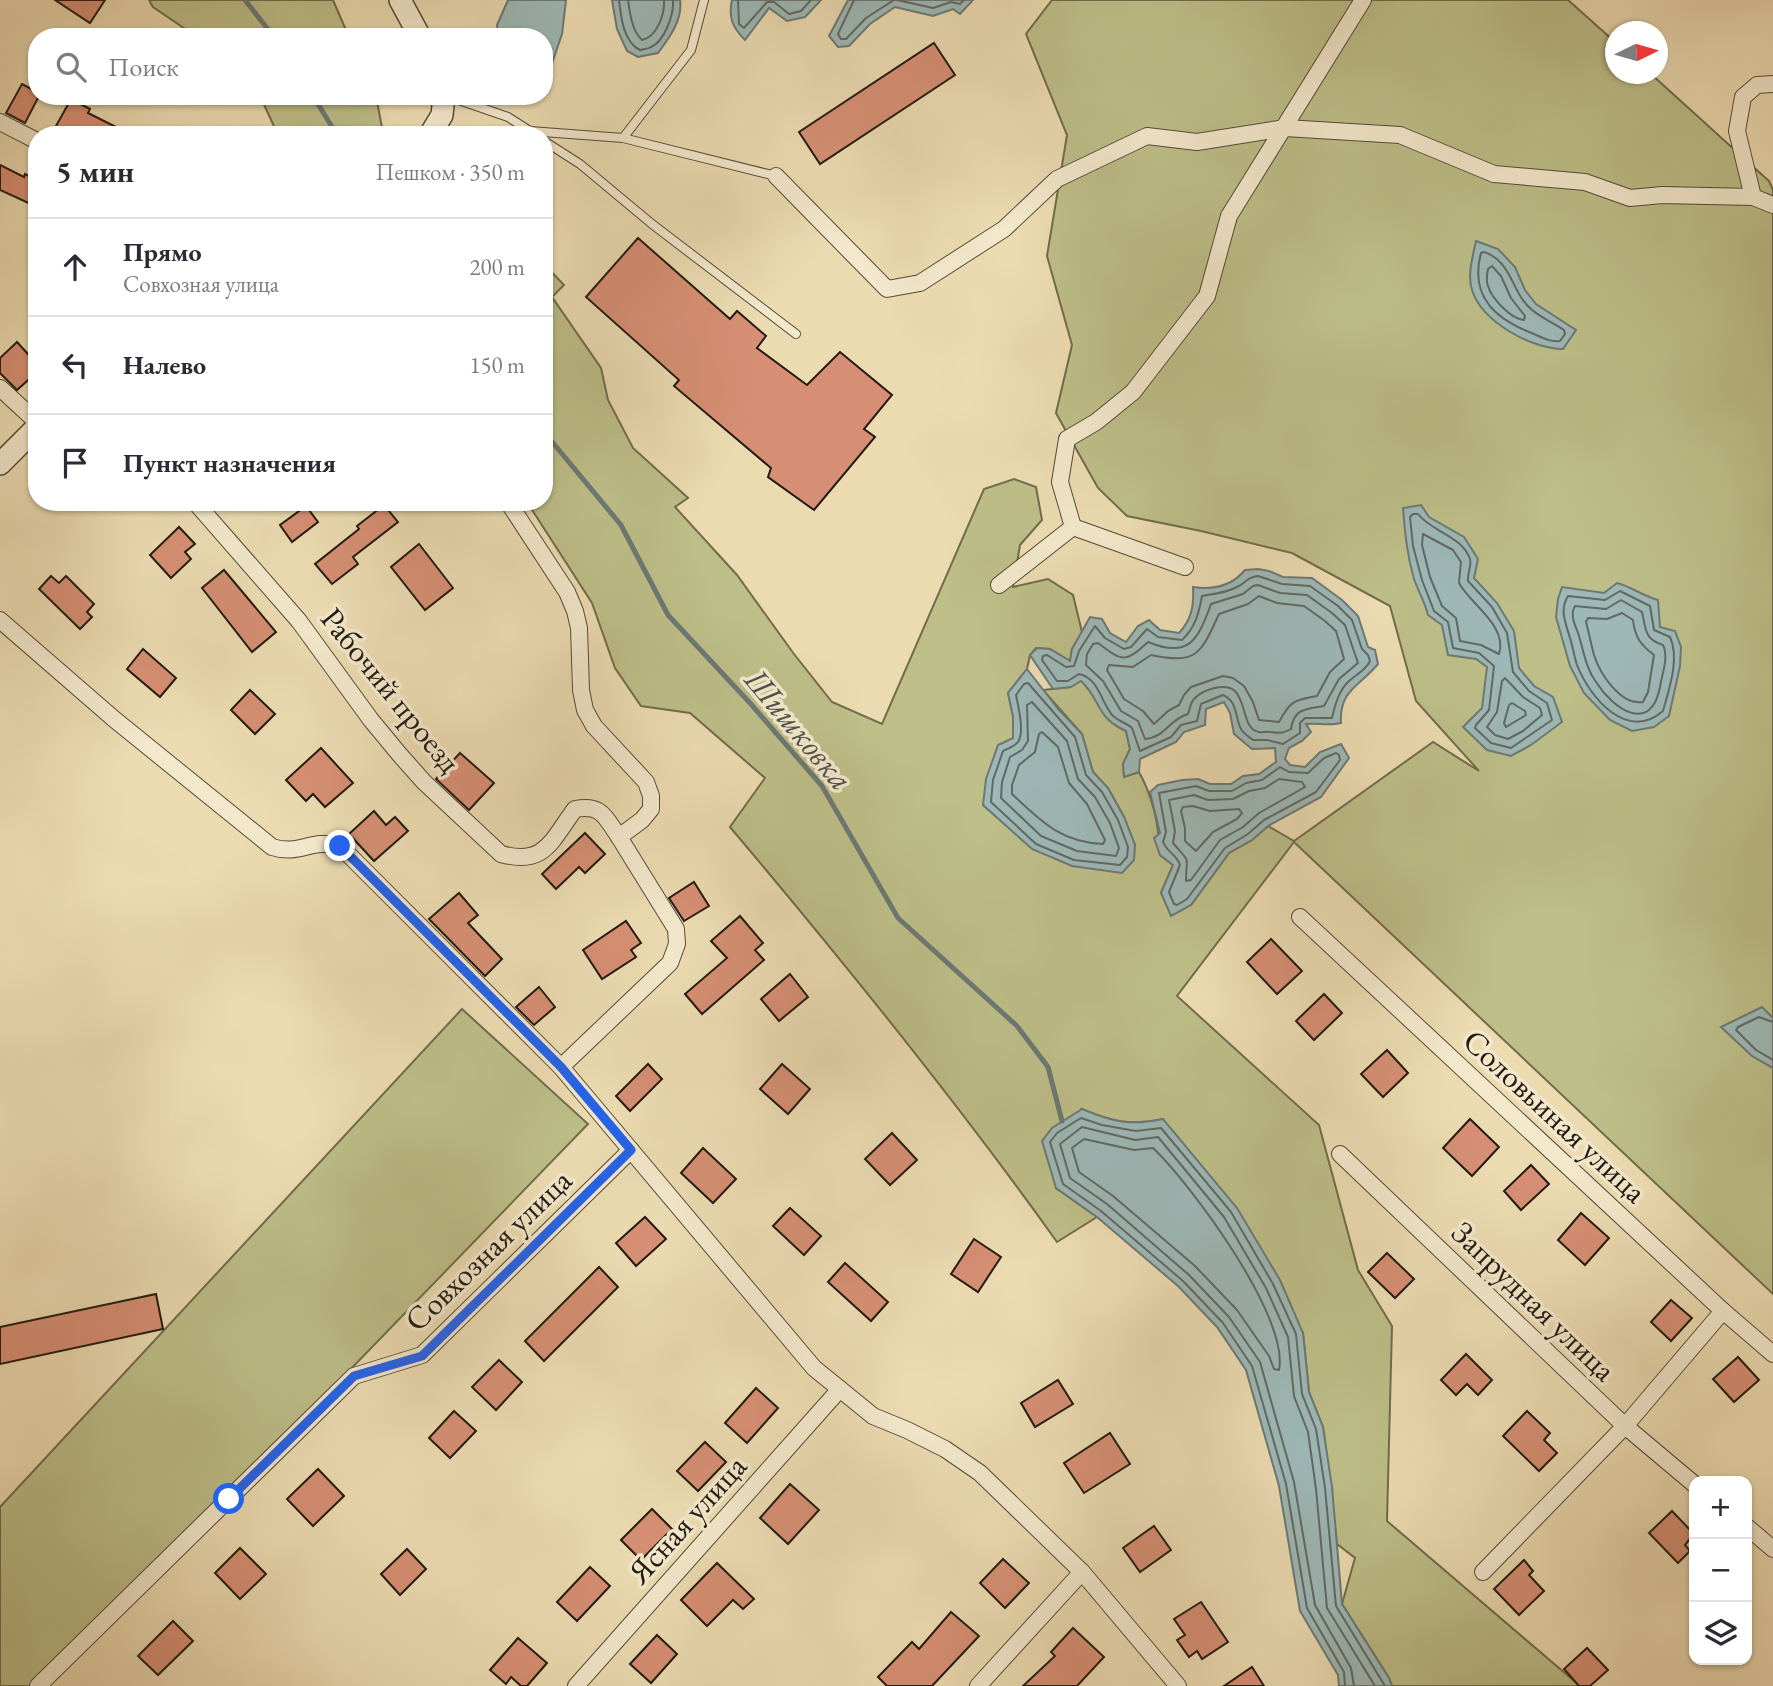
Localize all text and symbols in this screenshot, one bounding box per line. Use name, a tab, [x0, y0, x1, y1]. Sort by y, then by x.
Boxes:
north arrow	[1605, 21, 1668, 84]
search box	[28, 28, 553, 105]
icon: search	[52, 48, 90, 86]
text: Поиск	[108, 50, 179, 84]
text: 5 мин	[56, 152, 134, 191]
text: Пешком · 350 m	[376, 157, 525, 187]
text: Прямо	[123, 235, 202, 269]
icon: ahead	[56, 248, 94, 286]
text: 200 m	[469, 252, 525, 282]
text: Совхозная улица	[123, 269, 279, 299]
icon: left	[56, 346, 94, 384]
text: Налево	[123, 348, 206, 382]
text: 150 m	[469, 350, 525, 380]
icon: arrive	[56, 444, 94, 482]
text: Пункт назначения	[123, 446, 336, 480]
street label: Рабочий проезд	[311, 599, 471, 782]
water label: Шишковка	[735, 658, 863, 799]
route end	[324, 830, 355, 861]
street label: Соловьиная улица	[1454, 1020, 1656, 1212]
street label: Совхозная улица	[395, 1159, 581, 1340]
street label: Запрудная улица	[1443, 1212, 1626, 1390]
street label: Ясная улица	[618, 1446, 756, 1593]
map controls	[1689, 1476, 1752, 1665]
button: +	[1689, 1476, 1752, 1539]
route start	[213, 1483, 244, 1514]
button: −	[1689, 1539, 1752, 1602]
button: layers	[1689, 1602, 1752, 1665]

